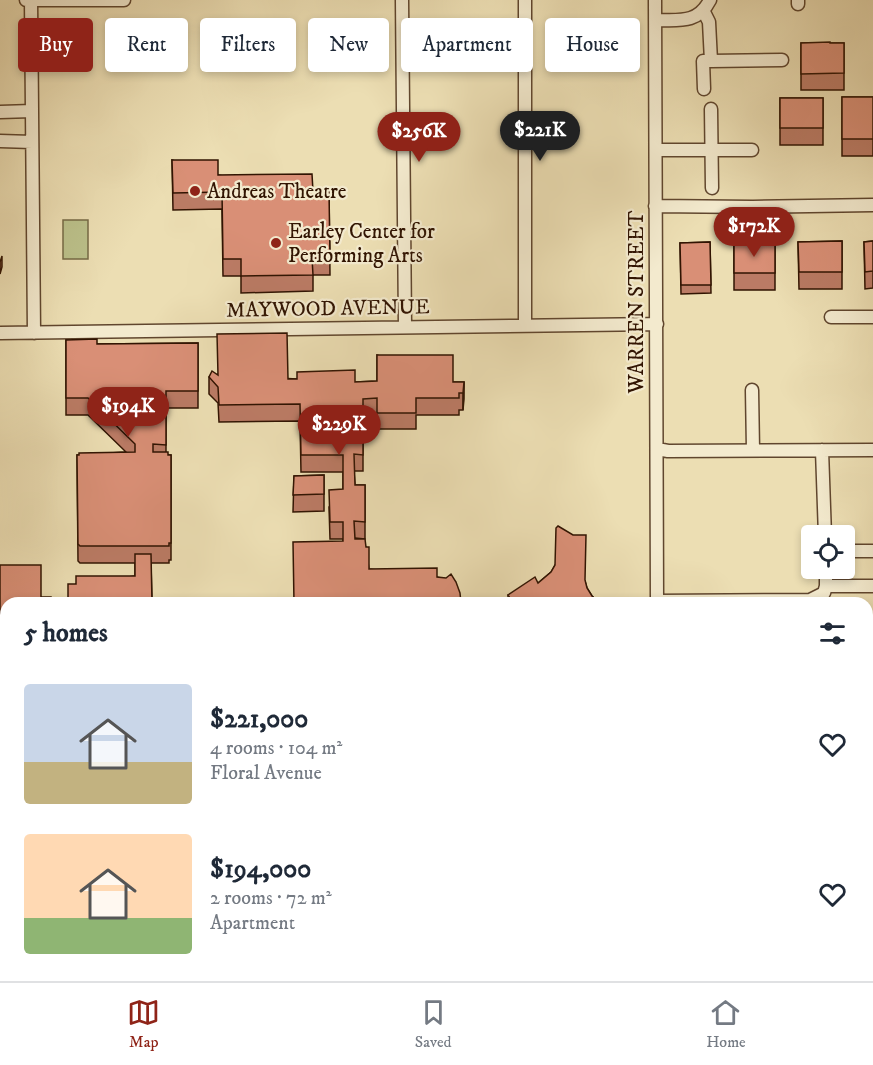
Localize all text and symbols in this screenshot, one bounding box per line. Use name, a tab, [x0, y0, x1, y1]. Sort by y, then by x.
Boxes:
chip: Buy	[18, 18, 93, 72]
chip: Rent	[105, 18, 188, 72]
chip: Filters	[200, 18, 296, 72]
chip: New	[308, 18, 389, 72]
chip: Apartment	[401, 18, 533, 72]
chip: House	[545, 18, 640, 72]
pin: $221K	[498, 111, 582, 162]
pin: $256K	[377, 112, 461, 163]
text: $221K	[514, 118, 566, 143]
text: $256K	[391, 119, 447, 144]
place label: Andreas Theatre	[207, 179, 347, 205]
marker: Andreas Theatre	[188, 184, 202, 198]
pin: $172K	[712, 207, 796, 258]
street label: WARREN STREET	[624, 210, 650, 395]
text: $172K	[728, 214, 780, 239]
place label: Earley Center for Performing Arts	[288, 219, 435, 269]
marker: Earley Center for Performing Arts	[269, 236, 283, 250]
street label: MAYWOOD AVENUE	[226, 294, 430, 324]
pin: $194K	[86, 387, 170, 438]
text: $194K	[101, 394, 155, 419]
pin: $229K	[297, 405, 381, 456]
text: $229K	[312, 412, 366, 437]
map controls	[801, 525, 855, 579]
button: locate	[801, 525, 855, 579]
text: 5 homes	[24, 617, 108, 650]
icon: filters	[816, 617, 849, 650]
text: $221,000	[210, 703, 308, 736]
icon: home	[72, 708, 144, 780]
icon: heart	[816, 728, 849, 761]
text: 4 rooms · 104 m²	[210, 736, 342, 761]
text: Floral Avenue	[210, 761, 322, 786]
text: $194,000	[210, 853, 311, 886]
icon: home	[72, 858, 144, 930]
icon: heart	[816, 878, 849, 911]
text: 2 rooms · 72 m²	[210, 886, 332, 911]
text: Apartment	[210, 911, 295, 936]
tab: Map	[127, 996, 160, 1052]
tab: Saved	[415, 996, 452, 1052]
tab: Home	[706, 996, 746, 1052]

